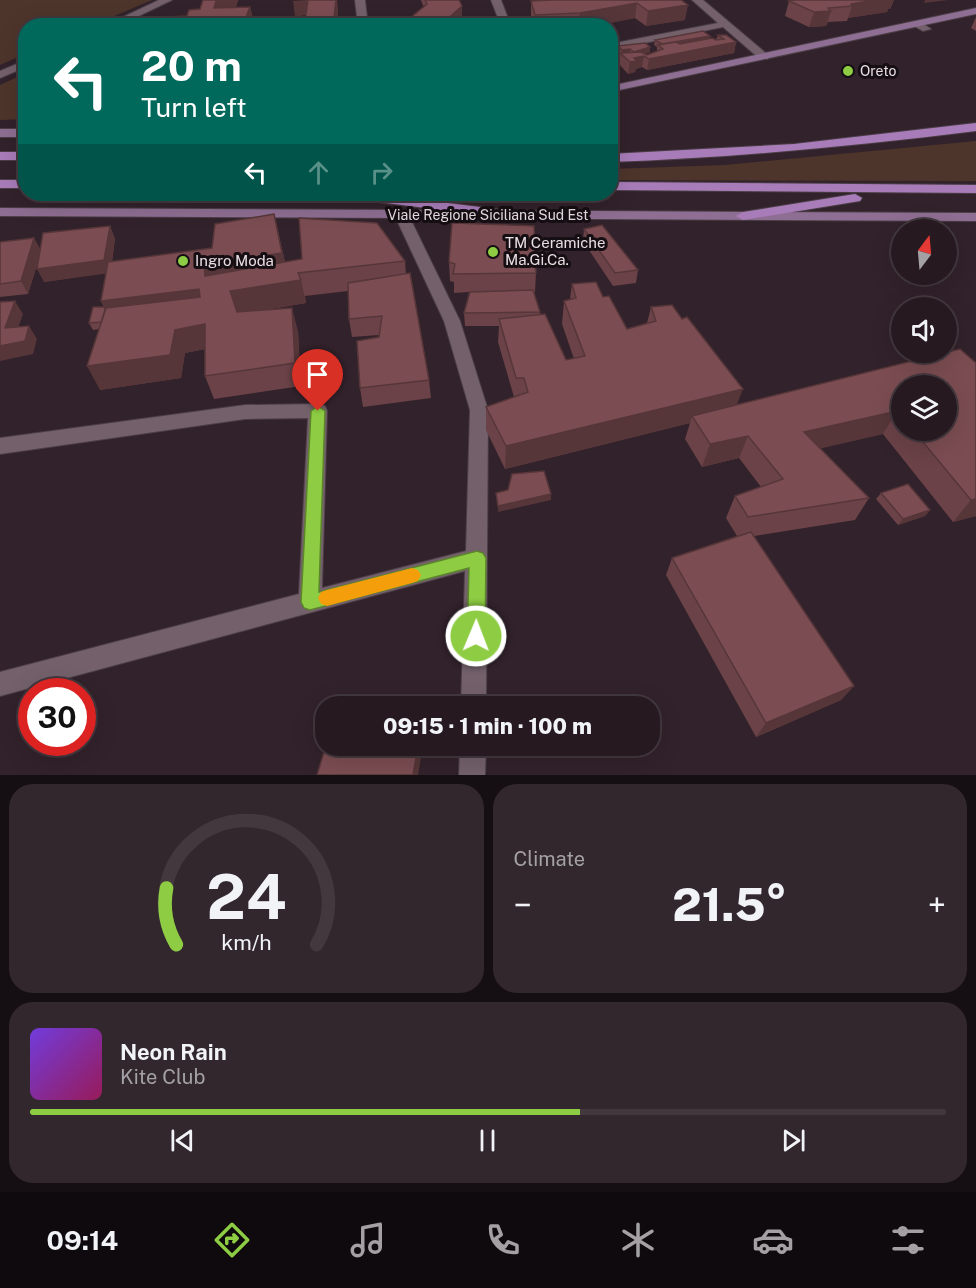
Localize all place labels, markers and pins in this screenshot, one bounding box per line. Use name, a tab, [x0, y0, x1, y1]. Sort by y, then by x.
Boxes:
place label: Oreto	[860, 63, 896, 79]
marker: Oreto	[841, 64, 855, 78]
place label: TM Ceramiche Ma.Gi.Ca.	[505, 234, 605, 268]
marker: TM Ceramiche Ma.Gi.Ca.	[486, 245, 500, 259]
place label: Ingro Moda	[195, 252, 274, 269]
marker: Ingro Moda	[176, 254, 190, 268]
pin	[292, 349, 343, 411]

